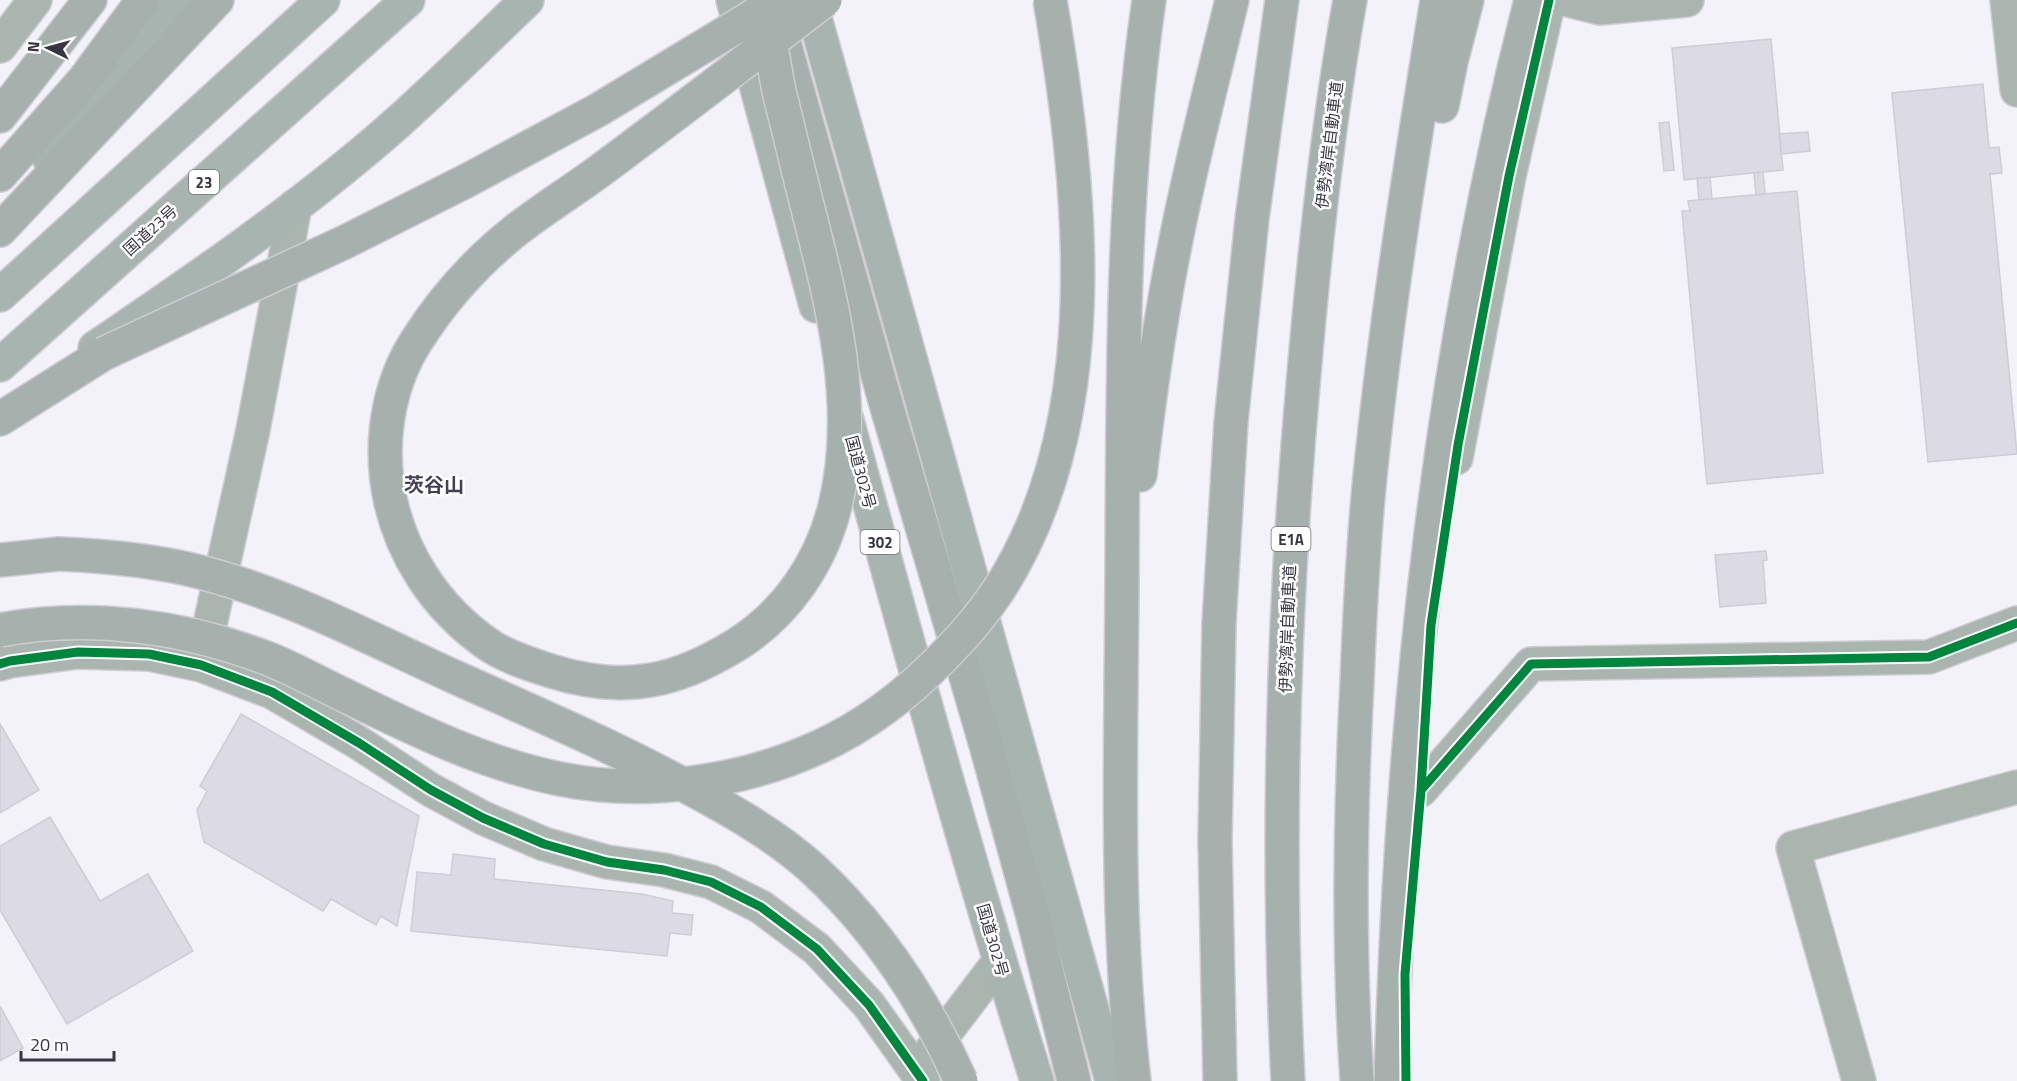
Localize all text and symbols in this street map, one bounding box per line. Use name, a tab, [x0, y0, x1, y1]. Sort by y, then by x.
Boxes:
north arrow	[18, 18, 78, 78]
text: N	[21, 40, 45, 53]
street label: 伊勢湾岸自動車道	[1309, 80, 1349, 210]
road number: 23	[189, 170, 219, 194]
street label: 国道23号	[117, 199, 183, 261]
street label: 国道302号	[840, 433, 882, 511]
district label: 茨谷山	[404, 469, 464, 500]
road number: E1A	[1272, 527, 1310, 551]
road number: 302	[860, 530, 900, 554]
street label: 伊勢湾岸自動車道	[1273, 565, 1301, 693]
street label: 国道302号	[971, 901, 1015, 979]
scale bar	[21, 1024, 114, 1062]
text: 20 m	[30, 1031, 69, 1058]

